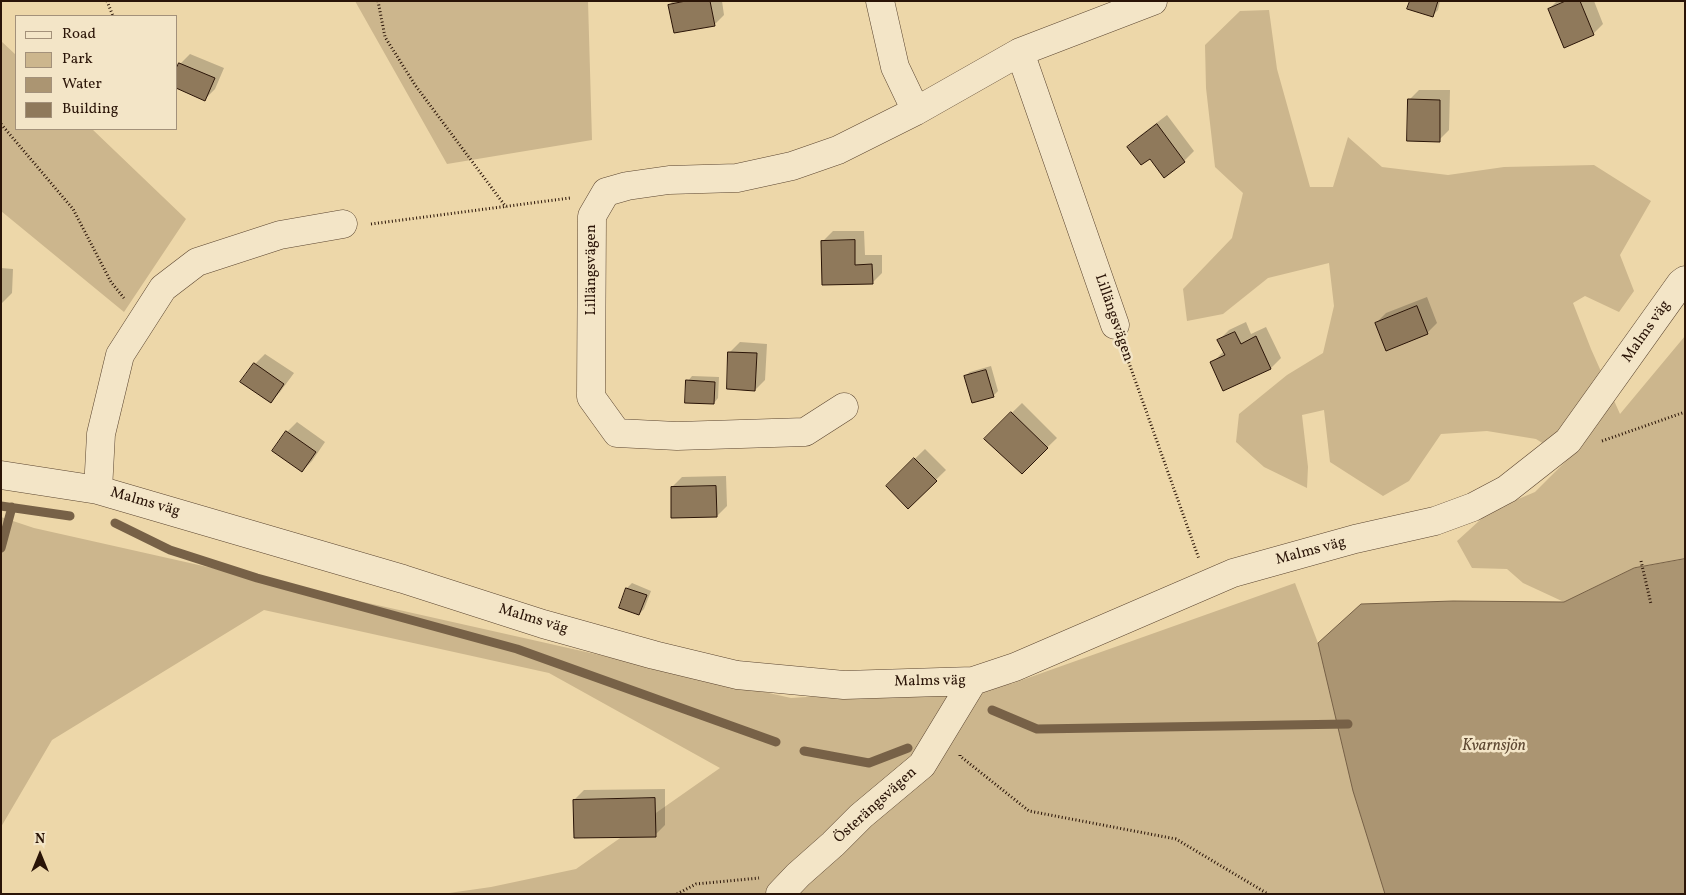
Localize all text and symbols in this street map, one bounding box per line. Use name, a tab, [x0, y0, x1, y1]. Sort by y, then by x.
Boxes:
legend	[15, 15, 178, 130]
text: Road	[62, 24, 96, 45]
text: Park	[62, 49, 93, 70]
text: Water	[62, 74, 102, 95]
text: Building	[62, 99, 118, 120]
street label: Lillängsvägen	[583, 224, 601, 316]
street label: Lillängsvägen	[1090, 272, 1136, 364]
street label: Malms väg	[1619, 297, 1675, 367]
street label: Malms väg	[108, 484, 182, 522]
street label: Malms väg	[1274, 534, 1348, 570]
street label: Malms väg	[496, 601, 570, 639]
street label: Malms väg	[894, 672, 966, 692]
water label: Kvarnsjön	[1462, 737, 1526, 757]
street label: Österängsvägen	[831, 764, 921, 848]
north arrow	[15, 830, 65, 880]
text: N	[35, 830, 45, 849]

